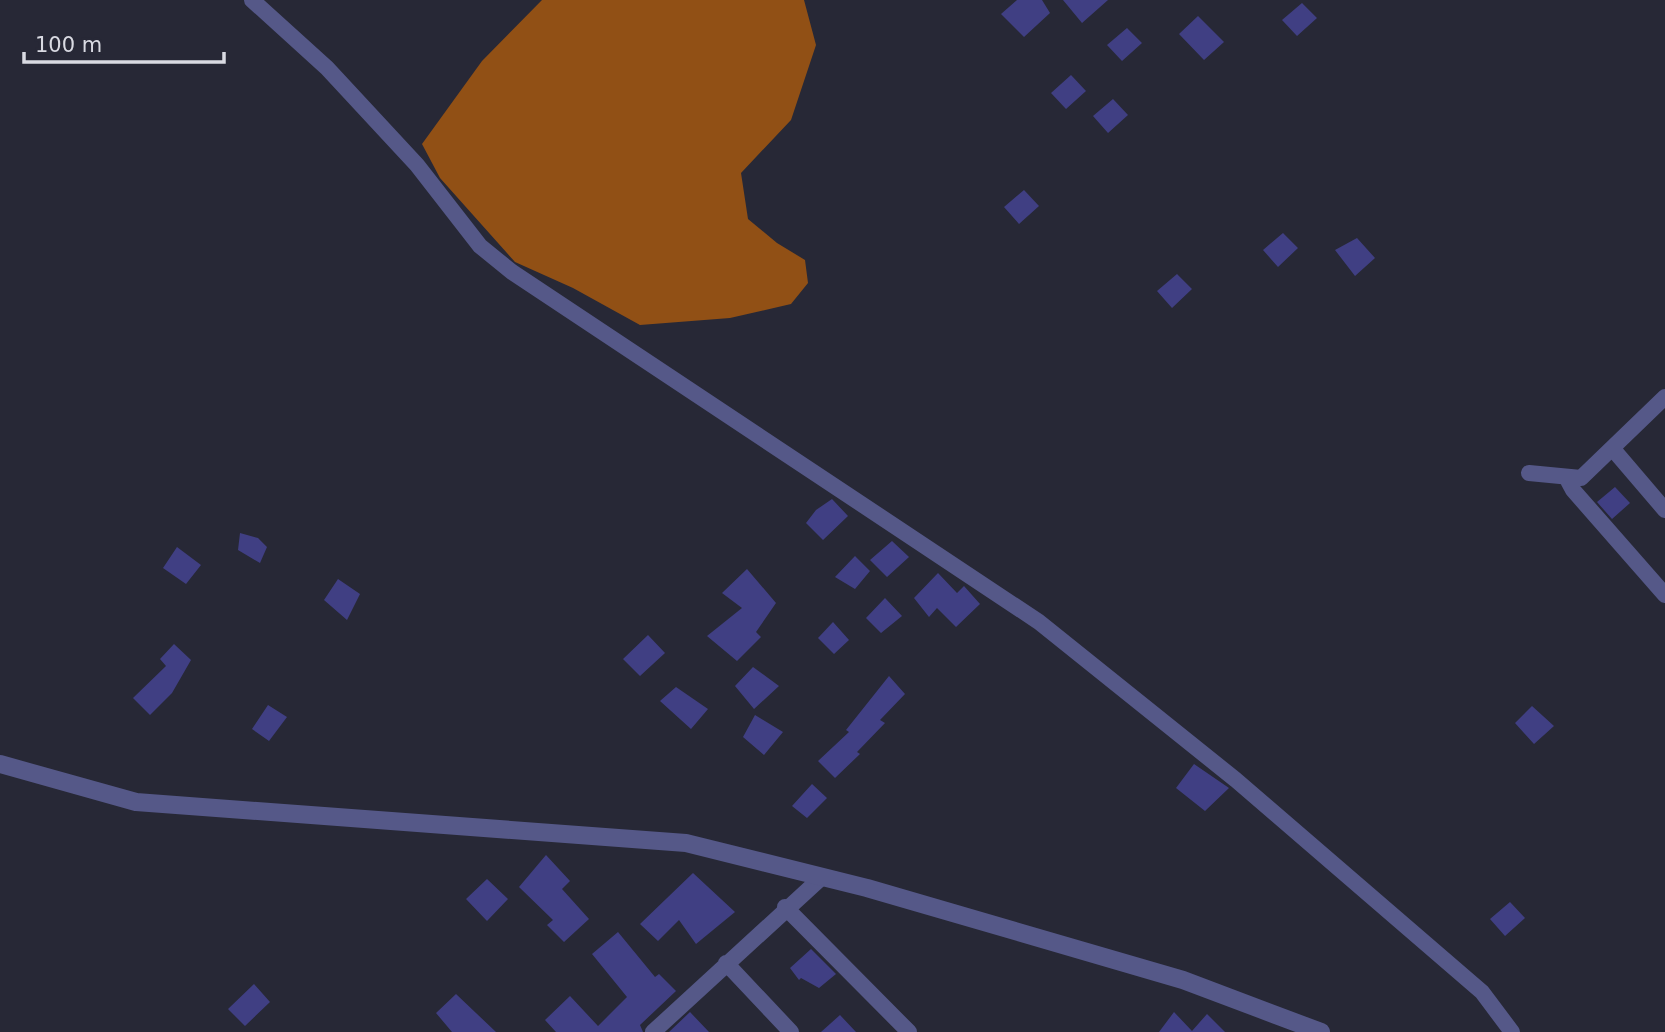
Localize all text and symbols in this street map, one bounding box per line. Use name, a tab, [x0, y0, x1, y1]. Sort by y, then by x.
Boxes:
scale bar	[24, 21, 224, 65]
text: 100 m	[35, 33, 102, 57]

